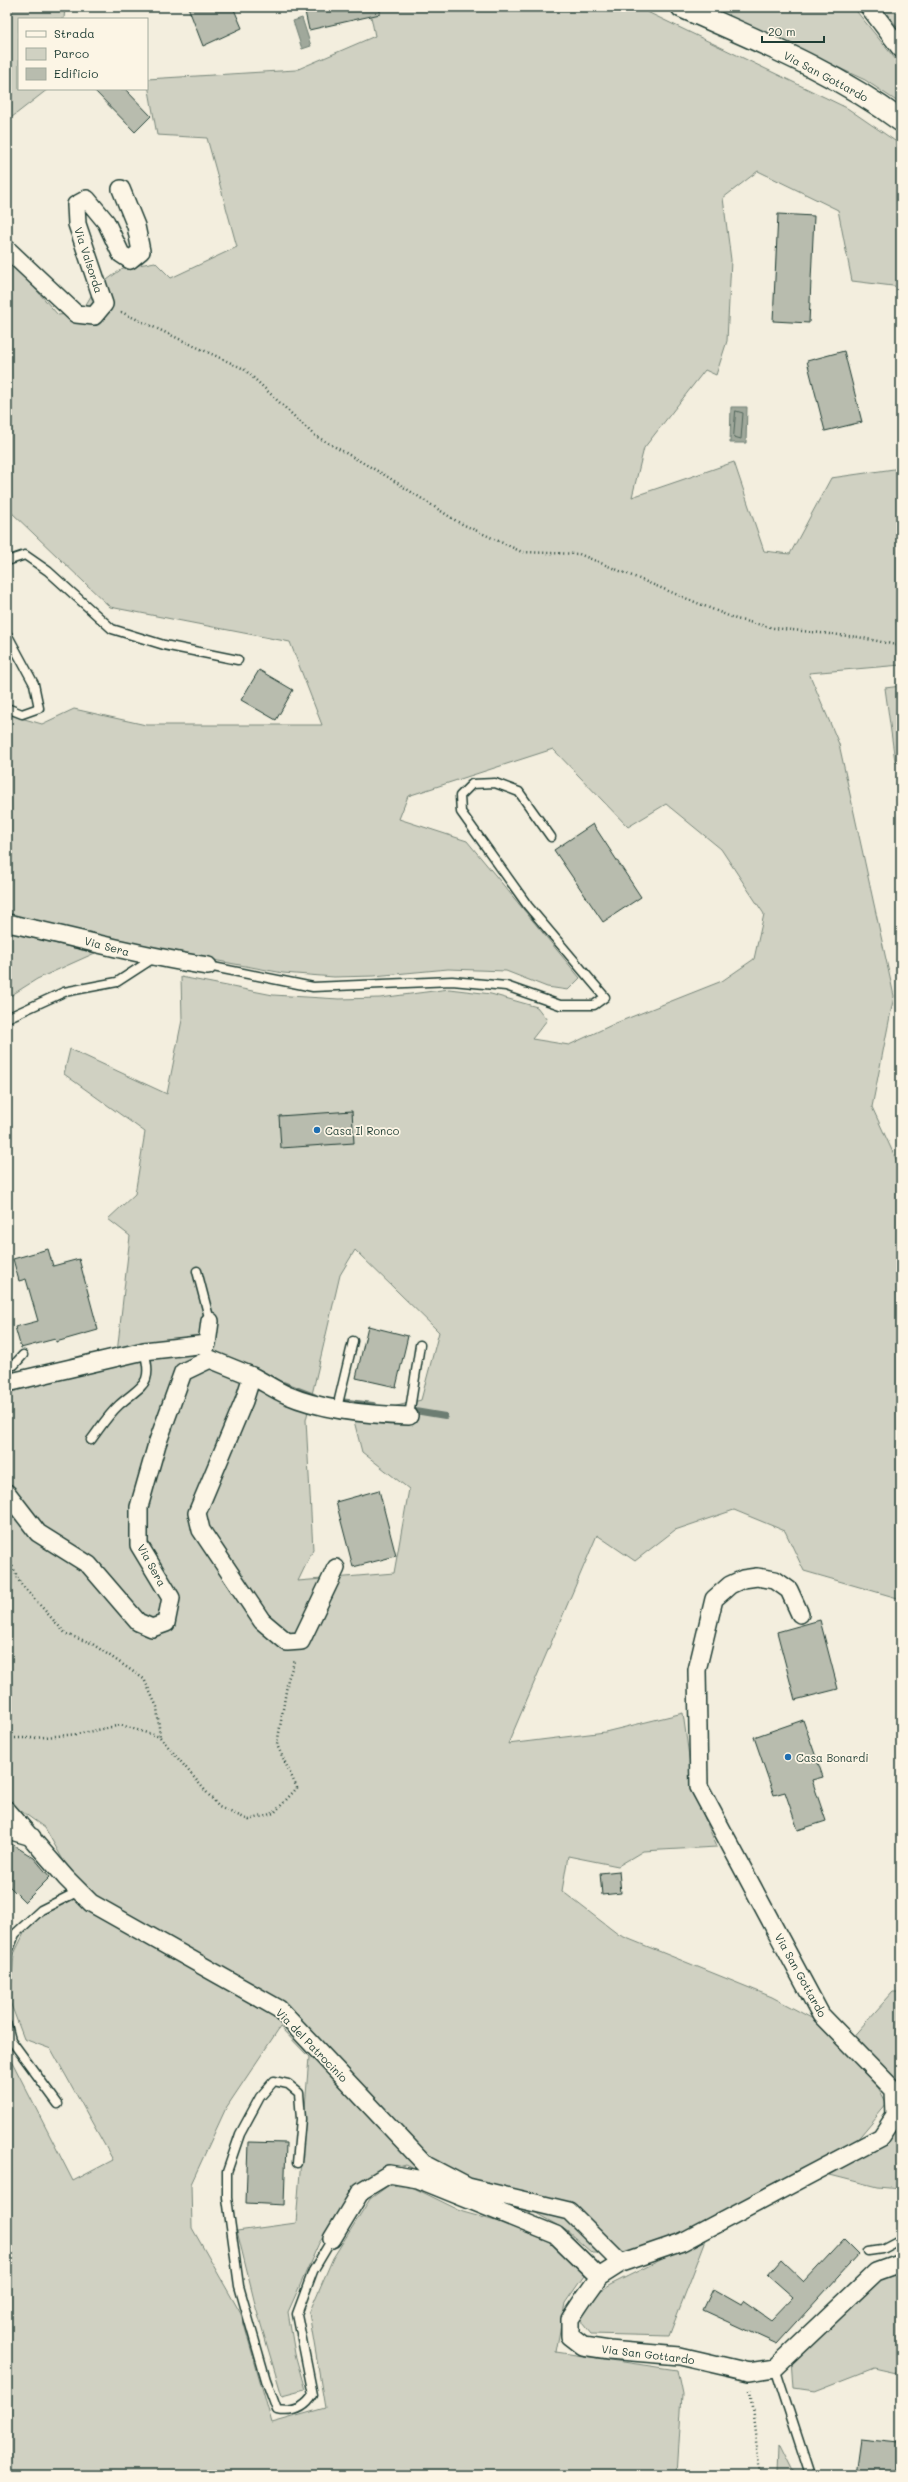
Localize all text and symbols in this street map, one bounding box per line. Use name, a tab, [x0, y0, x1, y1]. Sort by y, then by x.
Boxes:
legend	[18, 18, 148, 90]
scale bar	[762, 18, 824, 44]
text: 20 m	[768, 23, 796, 39]
text: Strada	[54, 25, 95, 41]
text: Parco	[54, 45, 89, 61]
street label: Via San Gottardo	[781, 47, 871, 105]
text: Edificio	[54, 65, 98, 81]
street label: Via Valsorda	[71, 225, 107, 295]
street label: Via Sera	[83, 933, 131, 959]
place label: Casa Il Ronco	[325, 1123, 400, 1138]
marker: Casa Il Ronco	[312, 1125, 322, 1135]
street label: Via Sera	[134, 1541, 170, 1589]
place label: Casa Bonardi	[796, 1750, 869, 1765]
marker: Casa Bonardi	[783, 1752, 793, 1762]
street label: Via San Gottardo	[772, 1930, 831, 2020]
street label: Via del Patrocinio	[273, 2005, 351, 2085]
street label: Via San Gottardo	[601, 2341, 696, 2367]

